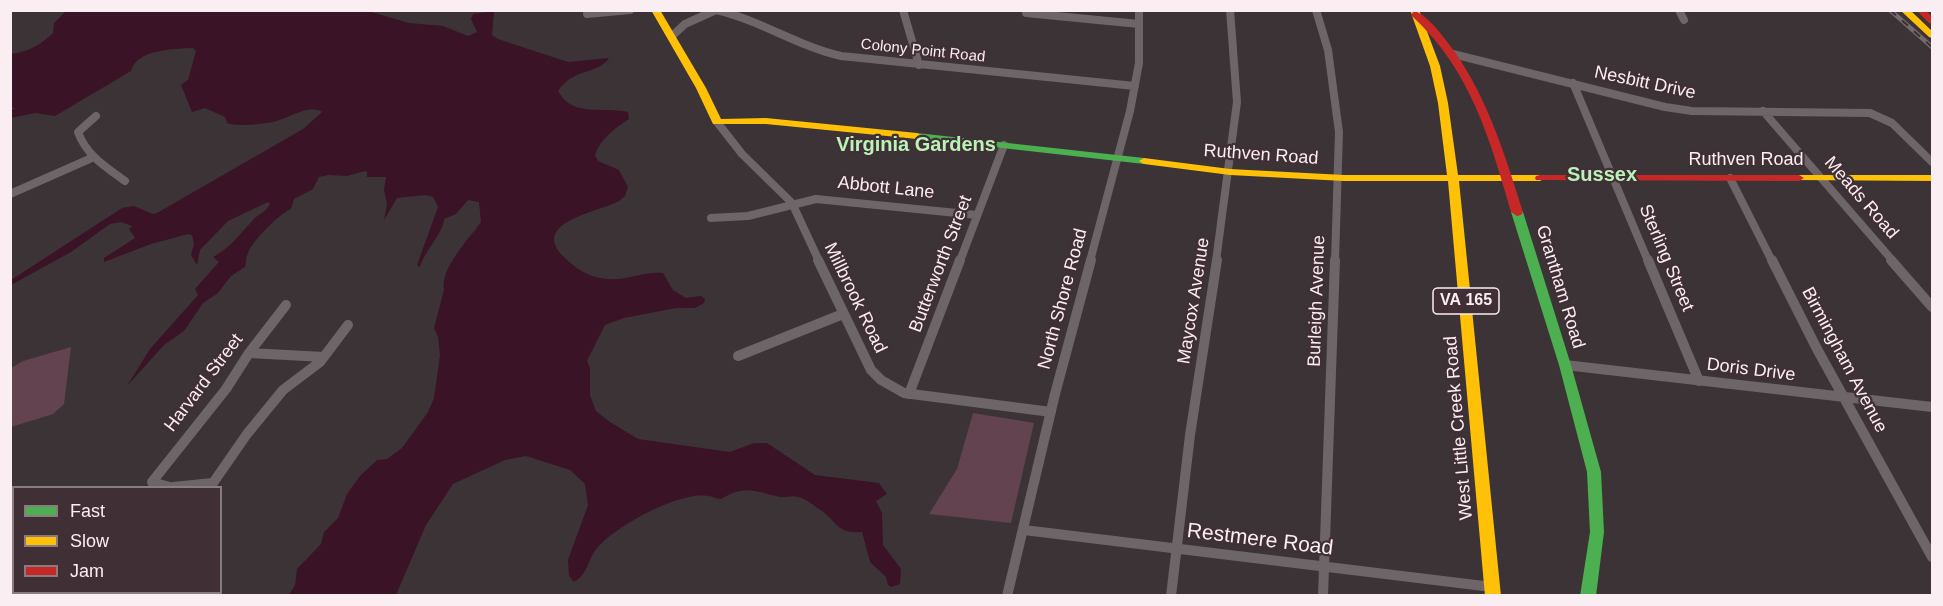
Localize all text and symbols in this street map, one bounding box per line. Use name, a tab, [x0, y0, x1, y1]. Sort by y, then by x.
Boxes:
street label: Colony Point Road	[860, 36, 986, 66]
street label: Nesbitt Drive	[1592, 62, 1698, 104]
district label: Virginia Gardens	[836, 133, 996, 157]
street label: Ruthven Road	[1203, 140, 1319, 170]
street label: Ruthven Road	[1688, 149, 1804, 171]
street label: Meads Road	[1819, 152, 1903, 244]
district label: Sussex	[1567, 163, 1637, 187]
street label: Abbott Lane	[837, 172, 935, 204]
street label: Butterworth Street	[905, 192, 977, 336]
street label: Sterling Street	[1634, 201, 1698, 315]
street label: Grantham Road	[1531, 223, 1589, 351]
street label: North Shore Road	[1034, 226, 1092, 372]
street label: Burleigh Avenue	[1304, 235, 1330, 367]
street label: Maycox Avenue	[1173, 236, 1215, 366]
street label: Millbrook Road	[819, 239, 891, 357]
street label: Birmingham Avenue	[1796, 284, 1892, 436]
road number: VA 165	[1433, 288, 1499, 314]
street label: Harvard Street	[160, 330, 248, 436]
street label: West Little Creek Road	[1440, 335, 1478, 521]
street label: Doris Drive	[1706, 354, 1796, 386]
legend	[12, 486, 222, 594]
text: Fast	[70, 501, 105, 521]
street label: Restmere Road	[1185, 519, 1335, 561]
text: Slow	[70, 531, 109, 551]
text: Jam	[70, 561, 104, 581]

